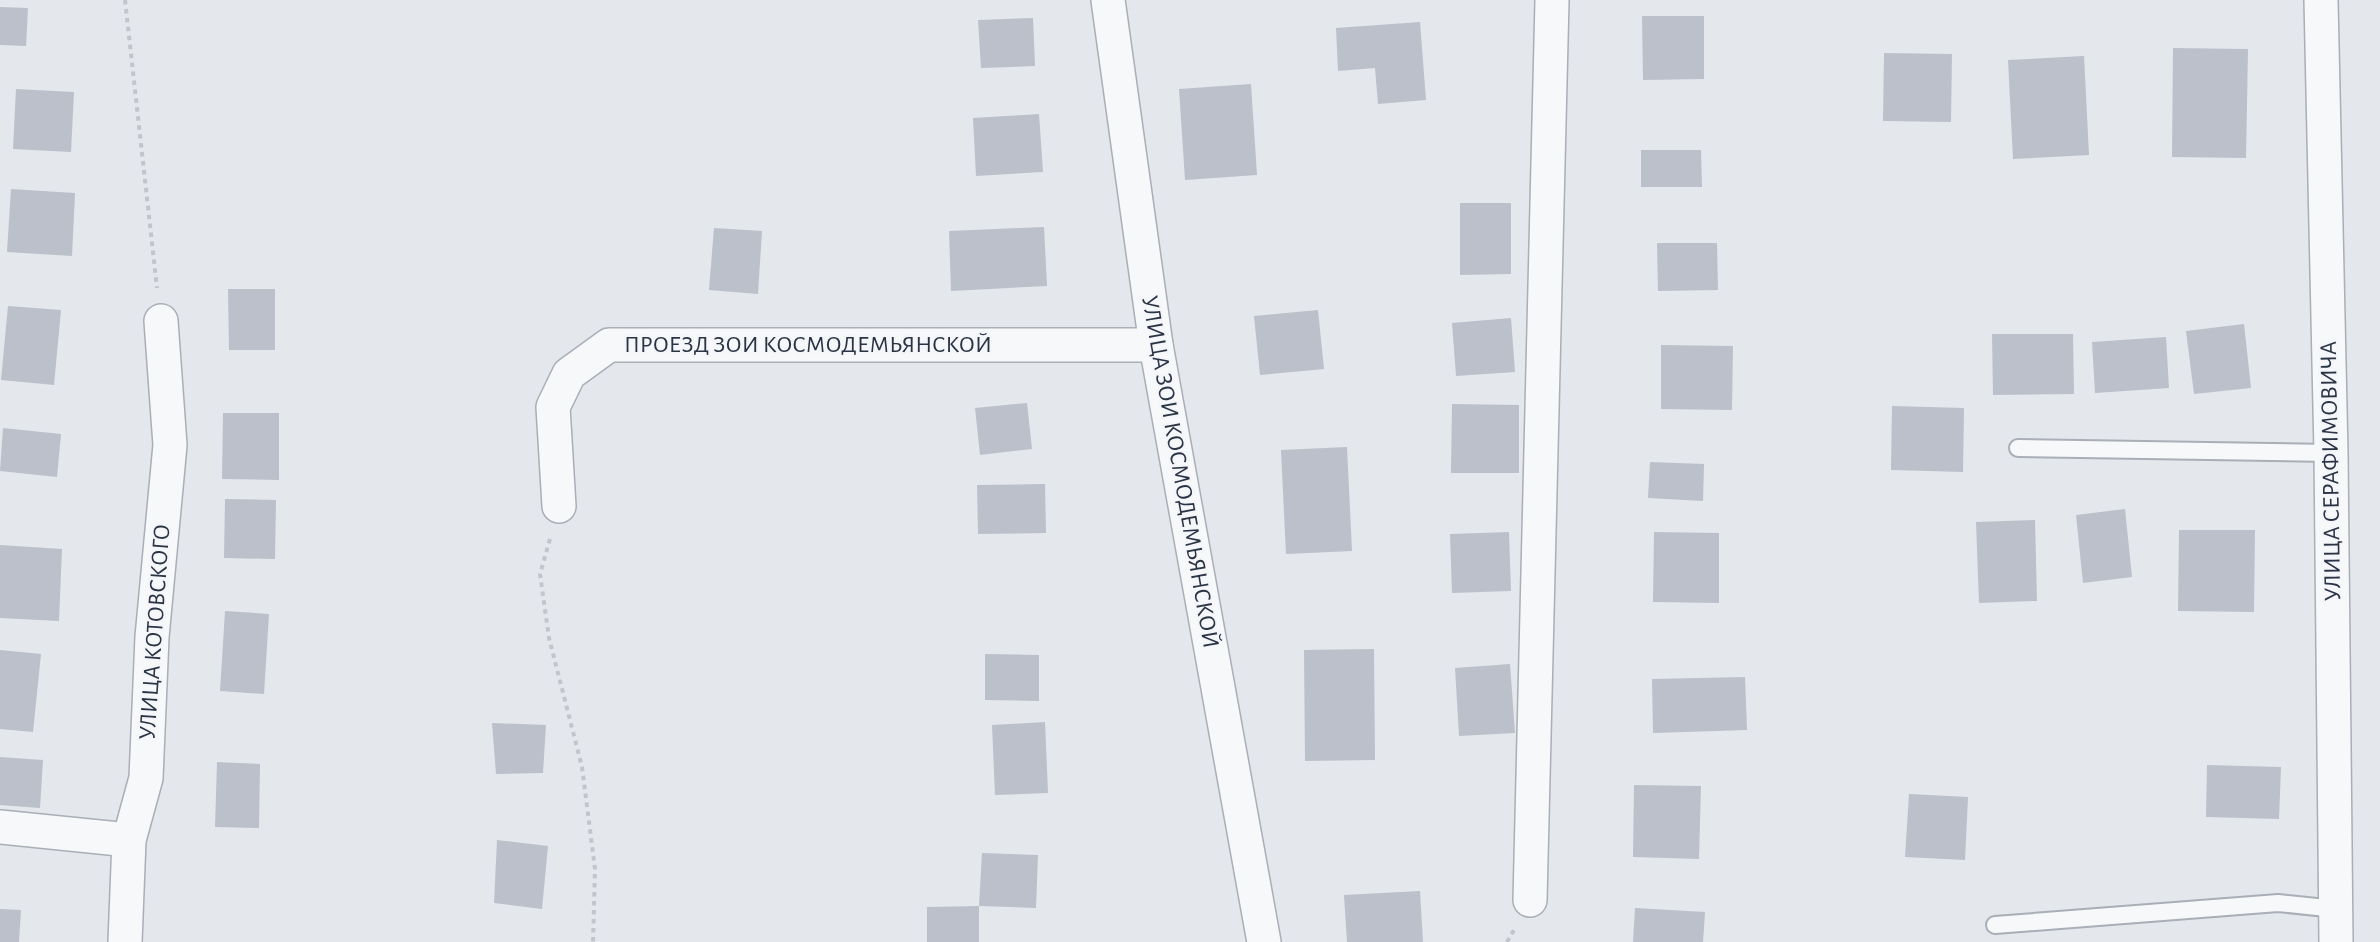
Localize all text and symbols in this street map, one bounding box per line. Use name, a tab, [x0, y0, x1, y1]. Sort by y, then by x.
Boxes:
street label: УЛИЦА ЗОИ КОСМОДЕМЬЯНСКОЙ	[1137, 294, 1223, 650]
street label: ПРОЕЗД ЗОИ КОСМОДЕМЬЯНСКОЙ	[624, 333, 992, 357]
street label: УЛИЦА СЕРАФИМОВИЧА	[2317, 341, 2345, 601]
street label: УЛИЦА КОТОВСКОГО	[135, 523, 175, 741]

